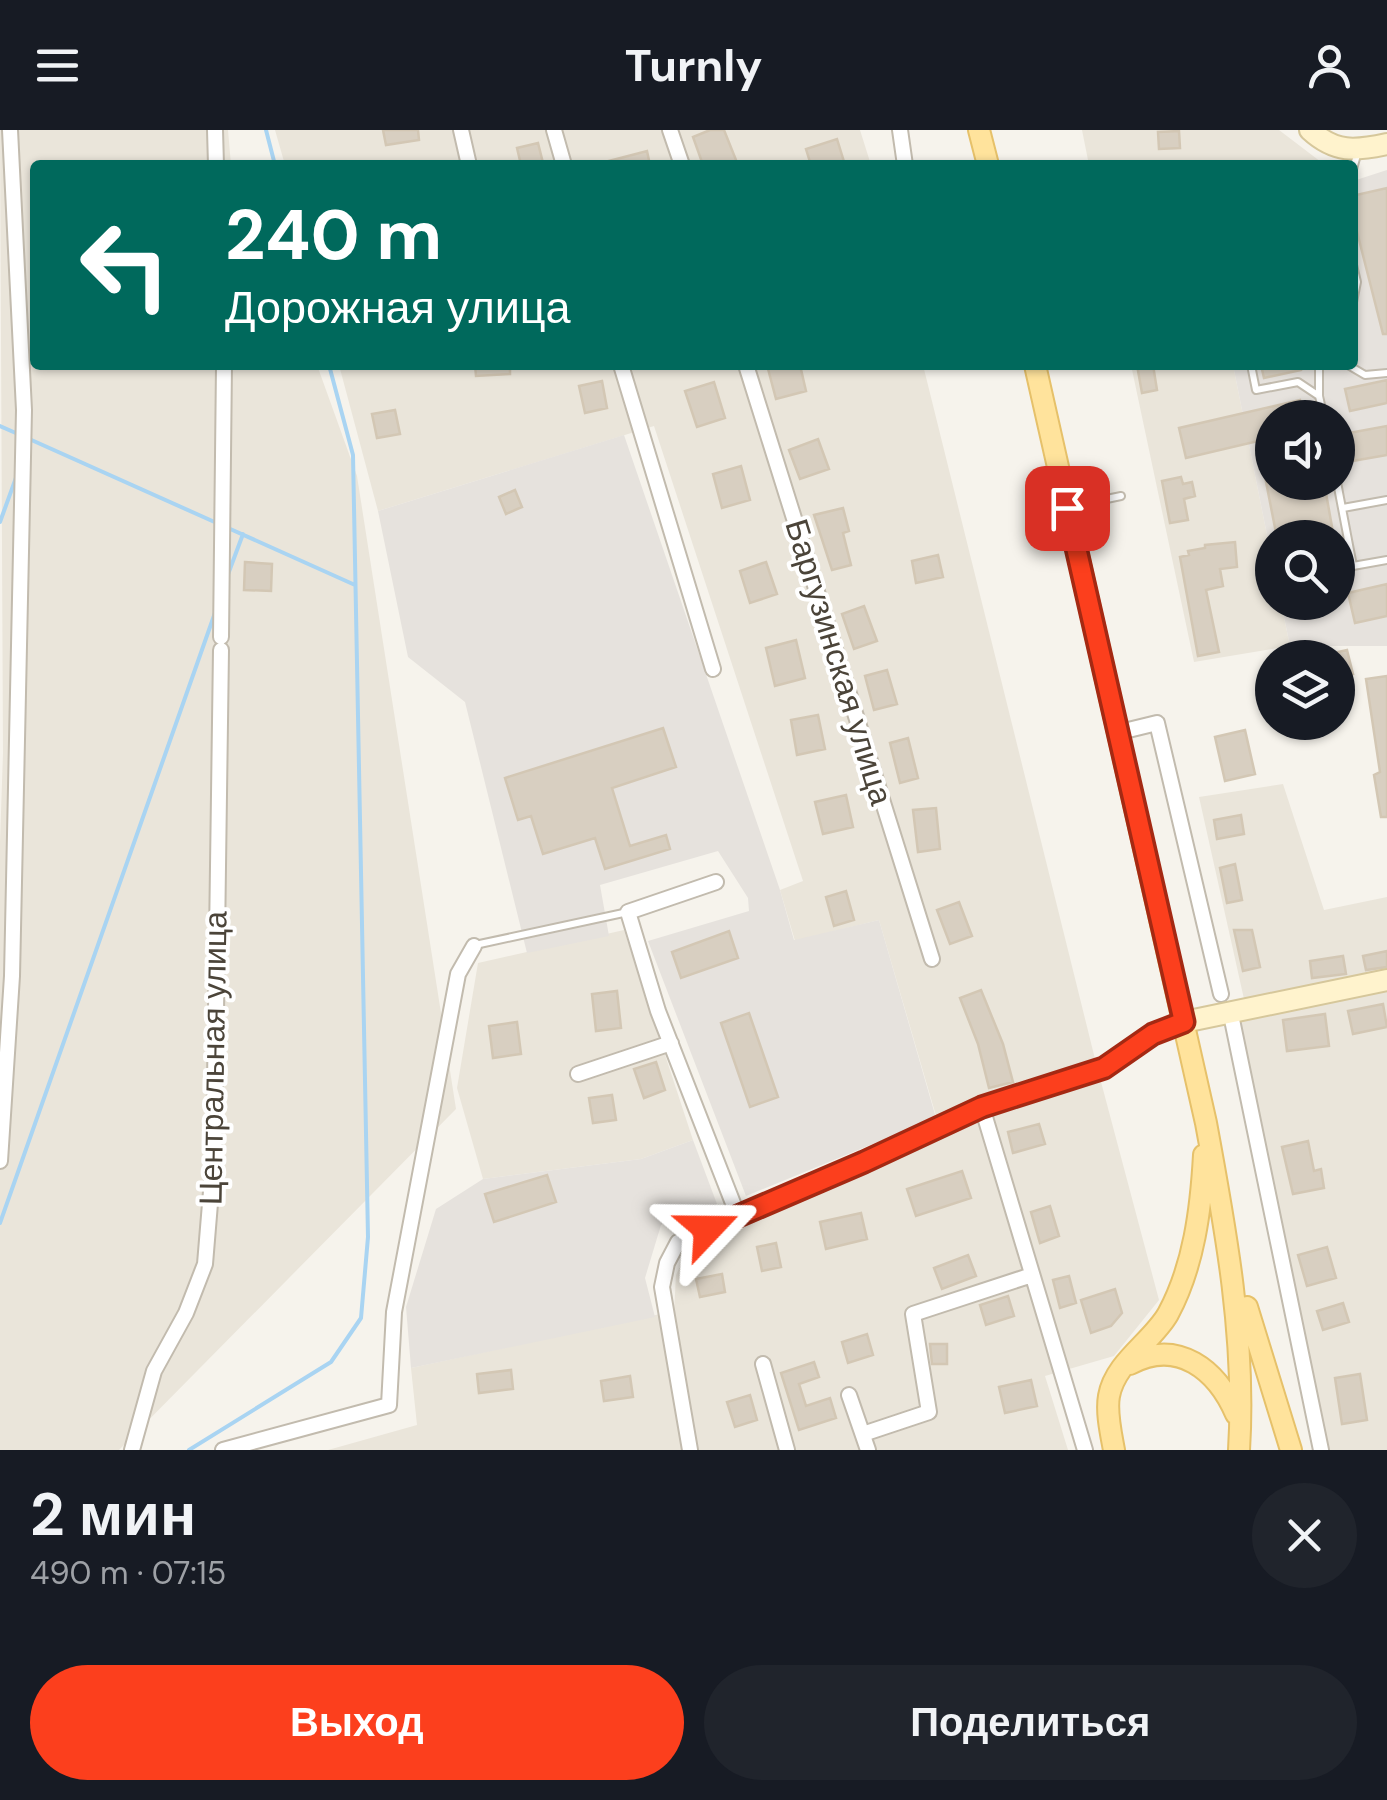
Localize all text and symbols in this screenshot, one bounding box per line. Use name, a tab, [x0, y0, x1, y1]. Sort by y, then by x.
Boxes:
text: Turnly	[625, 36, 762, 95]
icon: menu	[30, 38, 85, 93]
icon: person	[1302, 38, 1357, 93]
text: 240 m	[225, 190, 442, 281]
icon: left	[60, 200, 190, 330]
text: Дорожная улица	[225, 278, 571, 337]
map controls	[1255, 400, 1355, 740]
button: sound	[1255, 400, 1355, 500]
pin	[1025, 466, 1110, 551]
icon: arrive	[1040, 481, 1095, 536]
street label: Баргузинская улица	[776, 514, 903, 810]
button: search	[1255, 520, 1355, 620]
button: layers	[1255, 640, 1355, 740]
street label: Центральная улица	[189, 910, 237, 1205]
position arrow	[656, 1177, 760, 1281]
text: 2 мин	[30, 1475, 196, 1554]
button: close	[1252, 1483, 1357, 1588]
text: 490 m · 07:15	[30, 1552, 226, 1594]
button: Выход	[30, 1665, 684, 1780]
button: Поделиться	[704, 1665, 1357, 1780]

